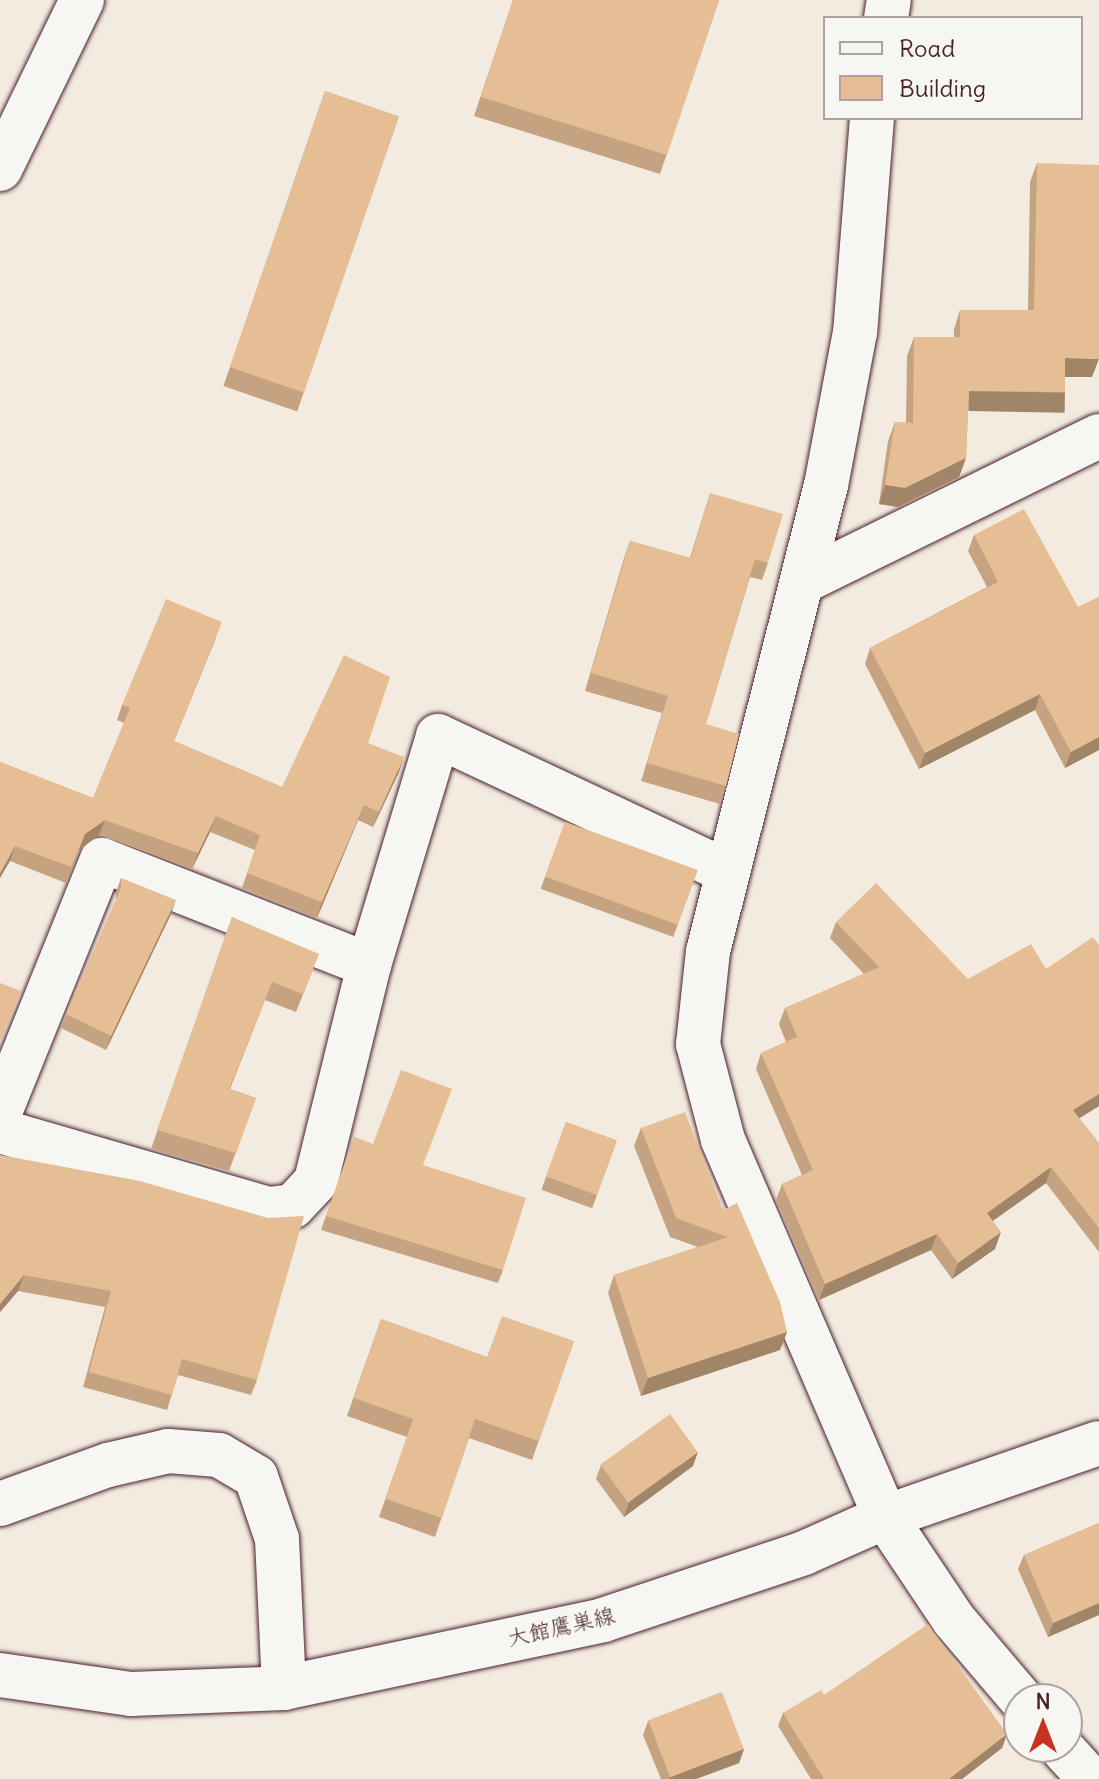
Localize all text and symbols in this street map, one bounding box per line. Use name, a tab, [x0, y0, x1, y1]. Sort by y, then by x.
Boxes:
legend	[823, 16, 1083, 120]
text: Road	[899, 33, 955, 63]
text: Building	[899, 73, 986, 103]
street label: 大館鷹巣線	[504, 1602, 618, 1652]
north arrow	[1003, 1683, 1083, 1763]
text: N	[1035, 1687, 1051, 1715]

